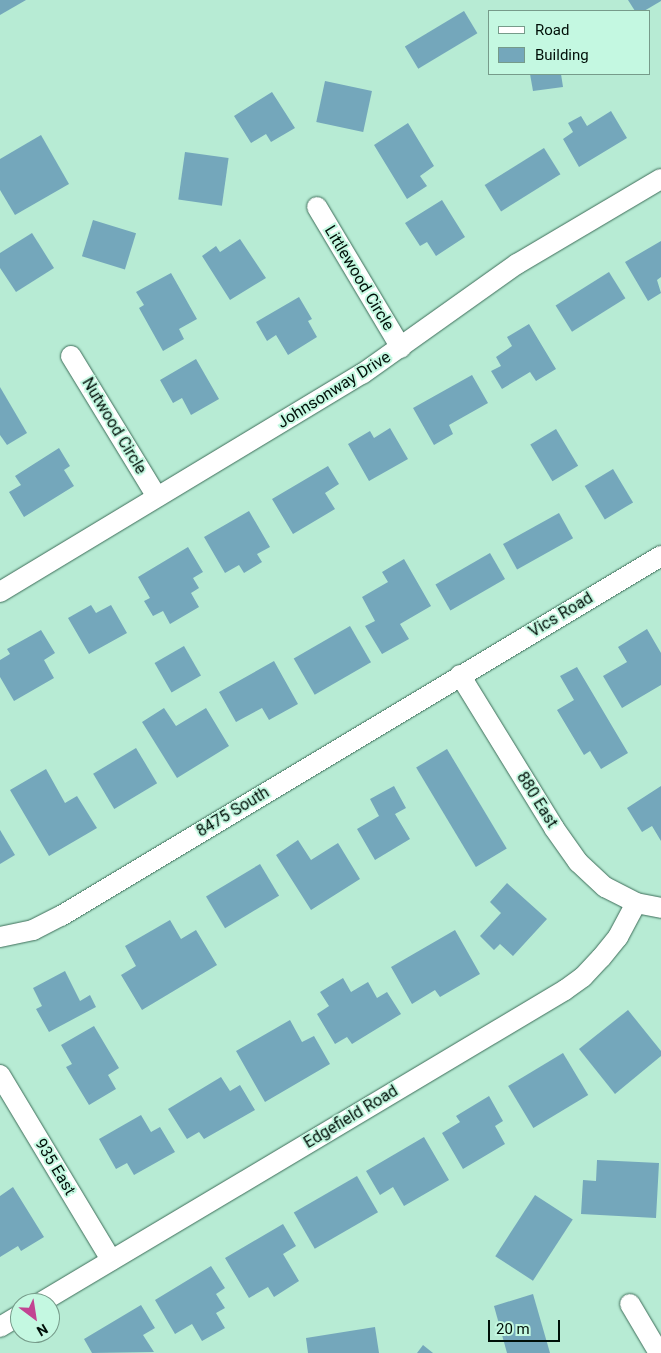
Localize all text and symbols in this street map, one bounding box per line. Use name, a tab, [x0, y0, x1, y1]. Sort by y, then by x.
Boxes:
legend	[488, 10, 651, 75]
text: Road	[535, 21, 569, 39]
text: Building	[535, 46, 589, 64]
street label: Littlewood Circle	[320, 222, 398, 334]
street label: Johnsonway Drive	[274, 347, 394, 433]
street label: Nutwood Circle	[78, 374, 150, 478]
street label: Vics Road	[525, 588, 597, 642]
street label: 880 East	[512, 769, 562, 831]
street label: 8475 South	[193, 783, 273, 841]
street label: Edgefield Road	[300, 1081, 402, 1153]
street label: 935 East	[31, 1135, 79, 1199]
north arrow	[10, 1293, 60, 1343]
scale bar	[491, 1310, 564, 1342]
text: 20 m	[496, 1320, 530, 1338]
text: N	[34, 1321, 51, 1339]

